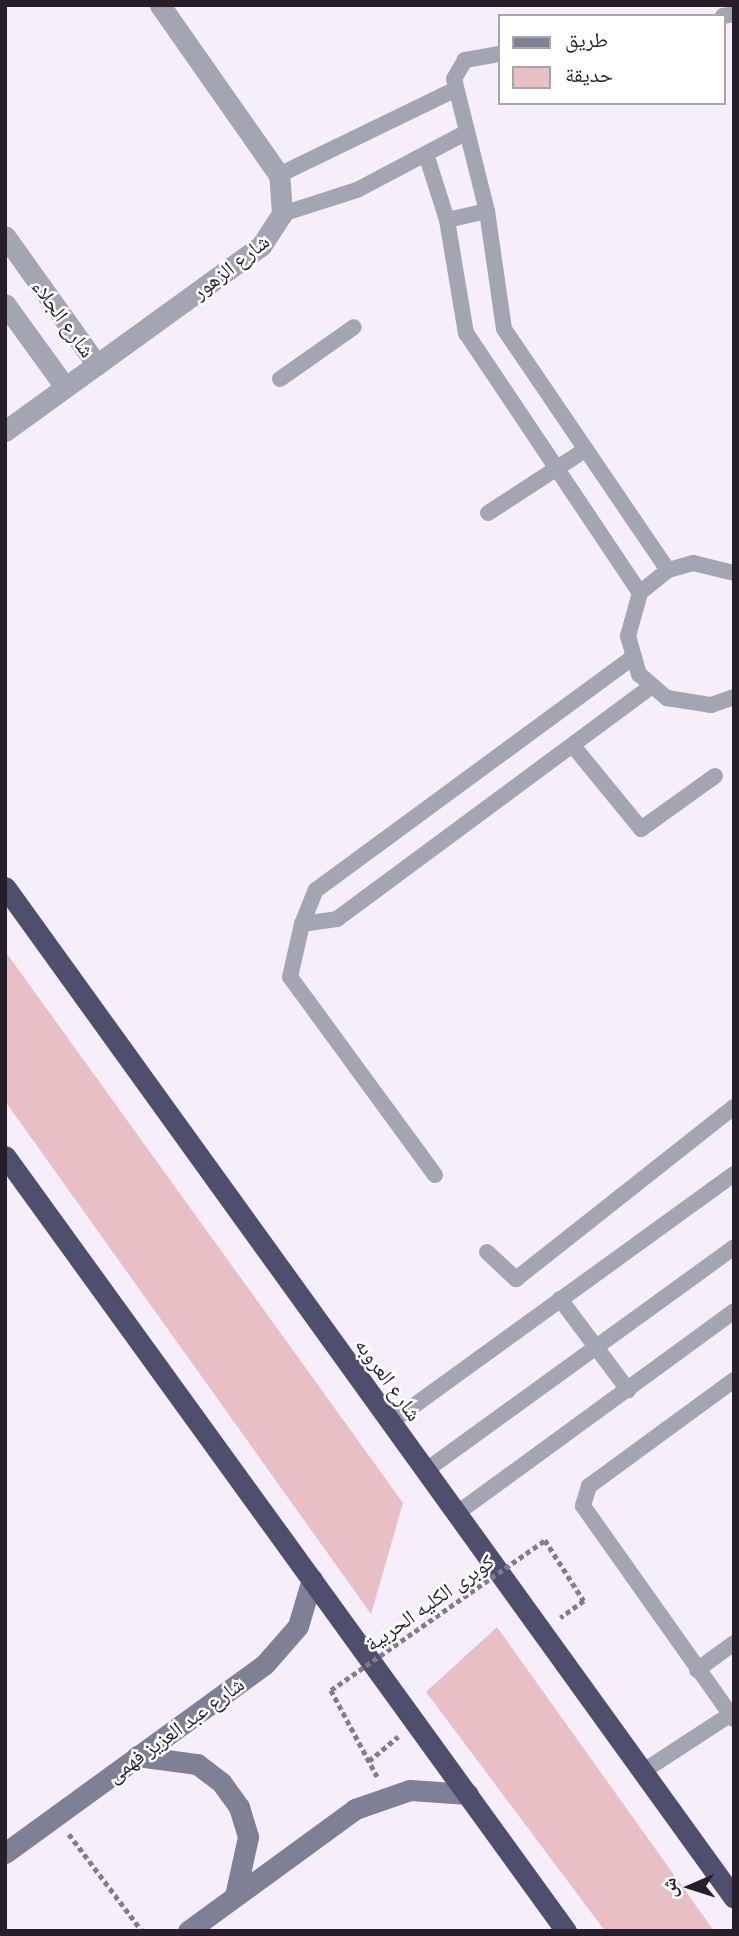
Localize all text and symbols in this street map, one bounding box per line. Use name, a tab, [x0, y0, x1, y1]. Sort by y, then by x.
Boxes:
legend	[498, 14, 725, 105]
text: طريق	[565, 27, 608, 51]
text: حديقة	[565, 62, 613, 86]
street label: شارع الزهور	[186, 228, 274, 304]
street label: شارع الجلاء	[27, 274, 101, 362]
street label: شارع العروبه	[350, 1333, 428, 1425]
street label: كوبرى الكليه الحربية	[360, 1548, 498, 1656]
street label: شارع عبد العزيز فهمى	[102, 1671, 248, 1787]
north arrow	[655, 1852, 725, 1922]
text: ش	[658, 1877, 681, 1899]

